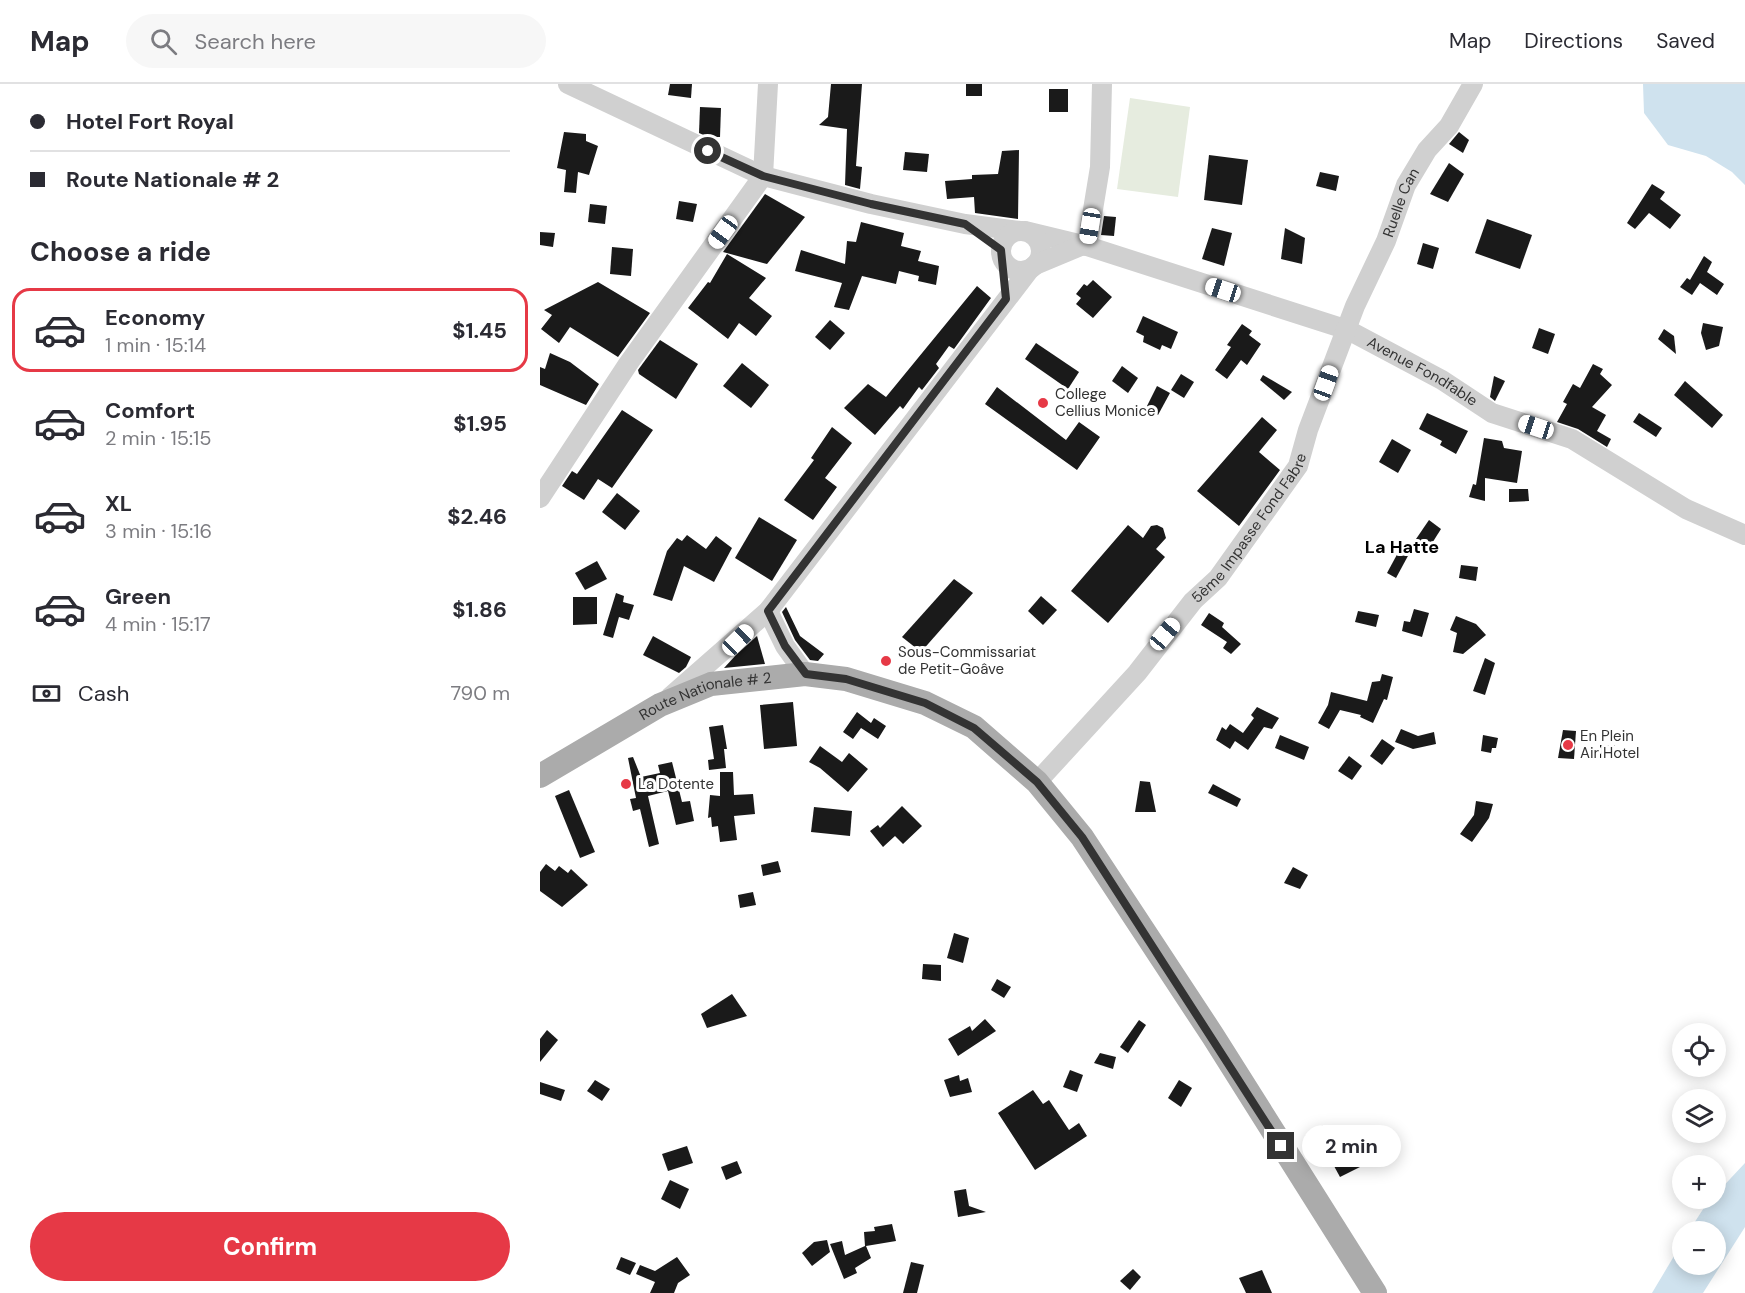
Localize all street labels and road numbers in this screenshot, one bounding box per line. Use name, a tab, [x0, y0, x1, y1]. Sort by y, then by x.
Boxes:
street label: Ruelle Can	[1378, 164, 1424, 240]
street label: Avenue Fondfable	[1364, 332, 1481, 411]
street label: 5ème Impasse Fond Fabre	[1187, 451, 1311, 607]
street label: Route Nationale # 2	[635, 668, 772, 725]

